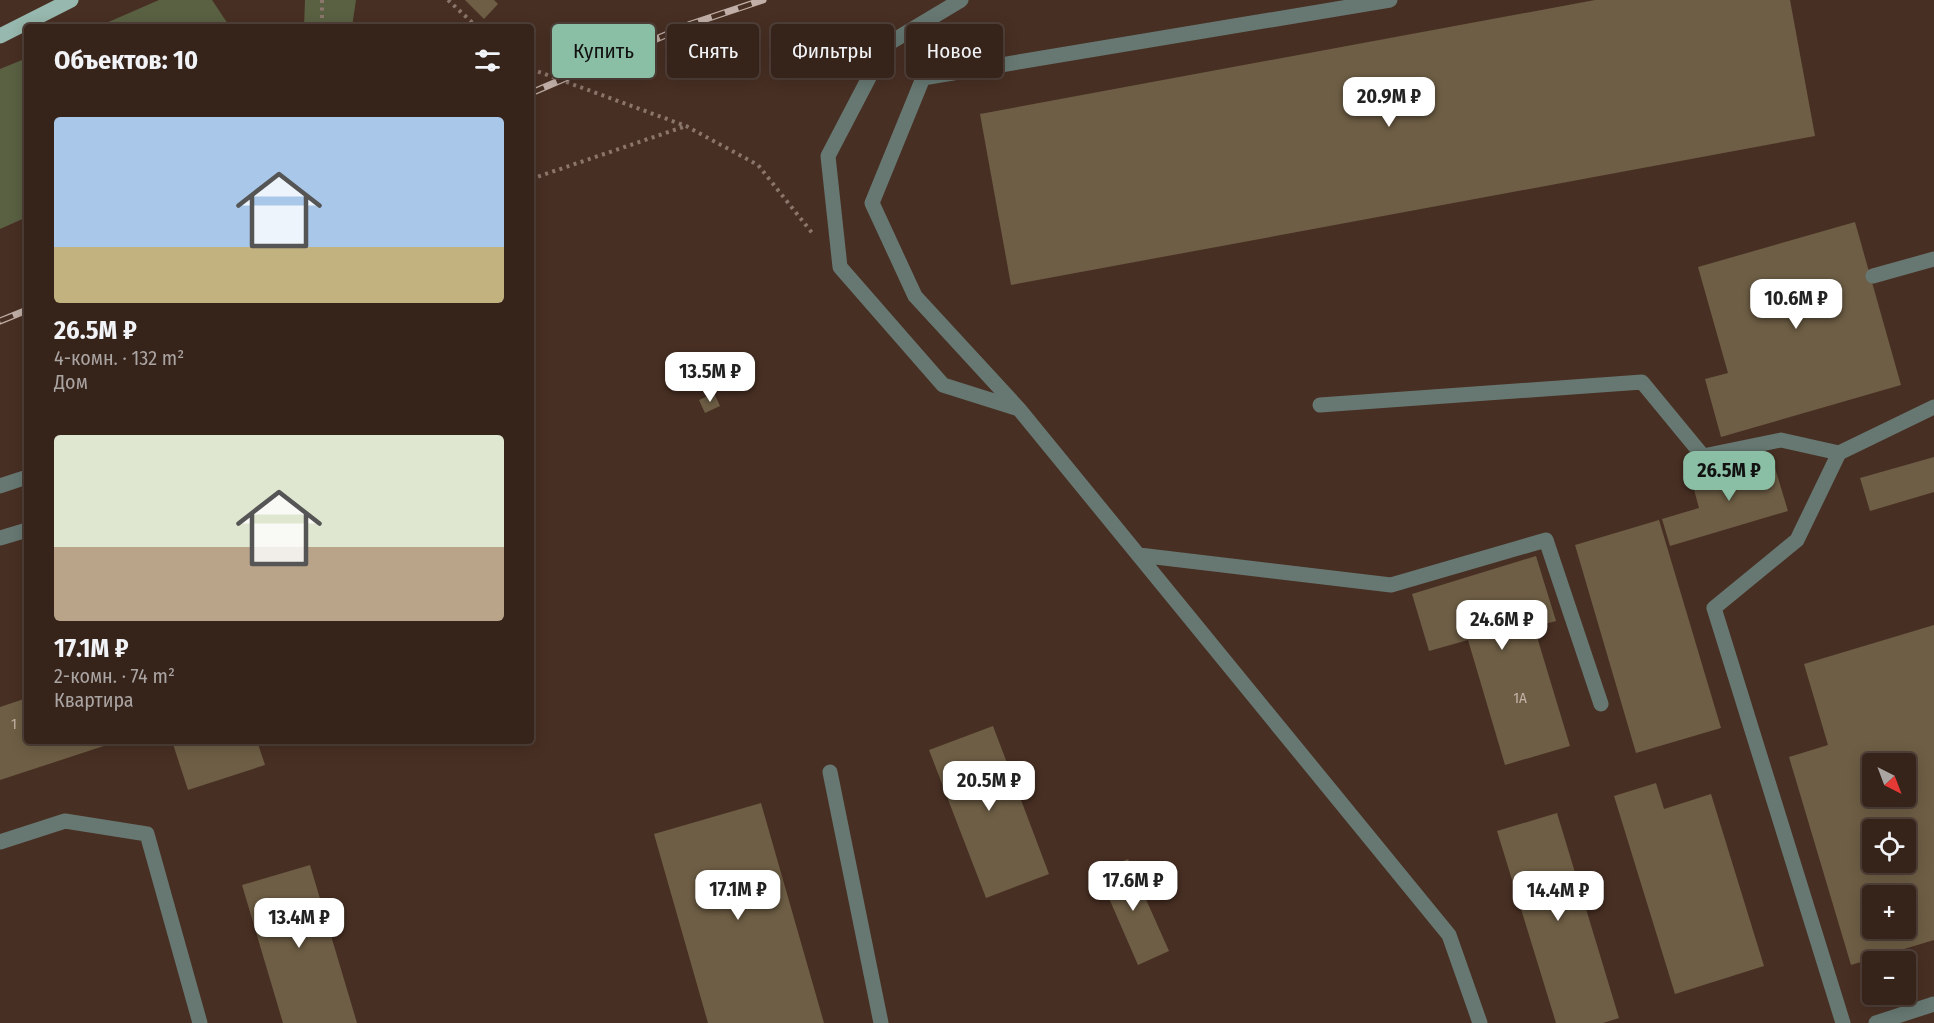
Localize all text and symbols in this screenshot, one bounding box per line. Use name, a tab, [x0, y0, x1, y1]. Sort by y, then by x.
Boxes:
chip: Купить	[552, 24, 655, 78]
chip: Снять	[667, 24, 759, 78]
chip: Фильтры	[771, 24, 894, 78]
chip: Новое	[906, 24, 1003, 78]
icon: filters	[471, 44, 504, 77]
text: Объектов: 10	[54, 45, 198, 76]
pin: 20.9M ₽	[1334, 77, 1444, 128]
text: 20.9M ₽	[1357, 84, 1421, 108]
icon: home	[225, 156, 333, 264]
pin: 10.6M ₽	[1741, 279, 1851, 330]
text: 10.6M ₽	[1764, 286, 1828, 310]
text: 26.5M ₽	[54, 315, 137, 346]
text: 4-комн. · 132 m²	[54, 346, 184, 370]
pin: 13.5M ₽	[655, 352, 765, 403]
text: 13.5M ₽	[679, 359, 741, 383]
text: Дом	[54, 370, 88, 394]
pin: 26.5M ₽	[1674, 451, 1784, 502]
text: 26.5M ₽	[1697, 458, 1761, 482]
icon: home	[225, 474, 333, 582]
pin: 24.6M ₽	[1447, 600, 1557, 651]
text: 24.6M ₽	[1470, 607, 1534, 631]
text: 17.1M ₽	[54, 633, 129, 664]
text: 2-комн. · 74 m²	[54, 664, 175, 688]
text: Квартира	[54, 688, 134, 712]
house number: 1А	[1513, 689, 1527, 707]
house number: 1	[11, 715, 17, 733]
north arrow	[1862, 753, 1916, 807]
map controls	[1862, 753, 1916, 1005]
pin: 20.5M ₽	[934, 761, 1044, 812]
text: 20.5M ₽	[957, 768, 1021, 792]
button: locate	[1862, 819, 1916, 873]
pin: 17.6M ₽	[1078, 861, 1188, 912]
text: 17.6M ₽	[1102, 868, 1164, 892]
pin: 17.1M ₽	[683, 870, 793, 921]
pin: 14.4M ₽	[1503, 871, 1613, 922]
text: 17.1M ₽	[709, 877, 767, 901]
text: 14.4M ₽	[1527, 878, 1589, 902]
button: +	[1862, 885, 1916, 939]
pin: 13.4M ₽	[244, 898, 354, 949]
text: 13.4M ₽	[268, 905, 330, 929]
button: −	[1862, 951, 1916, 1005]

